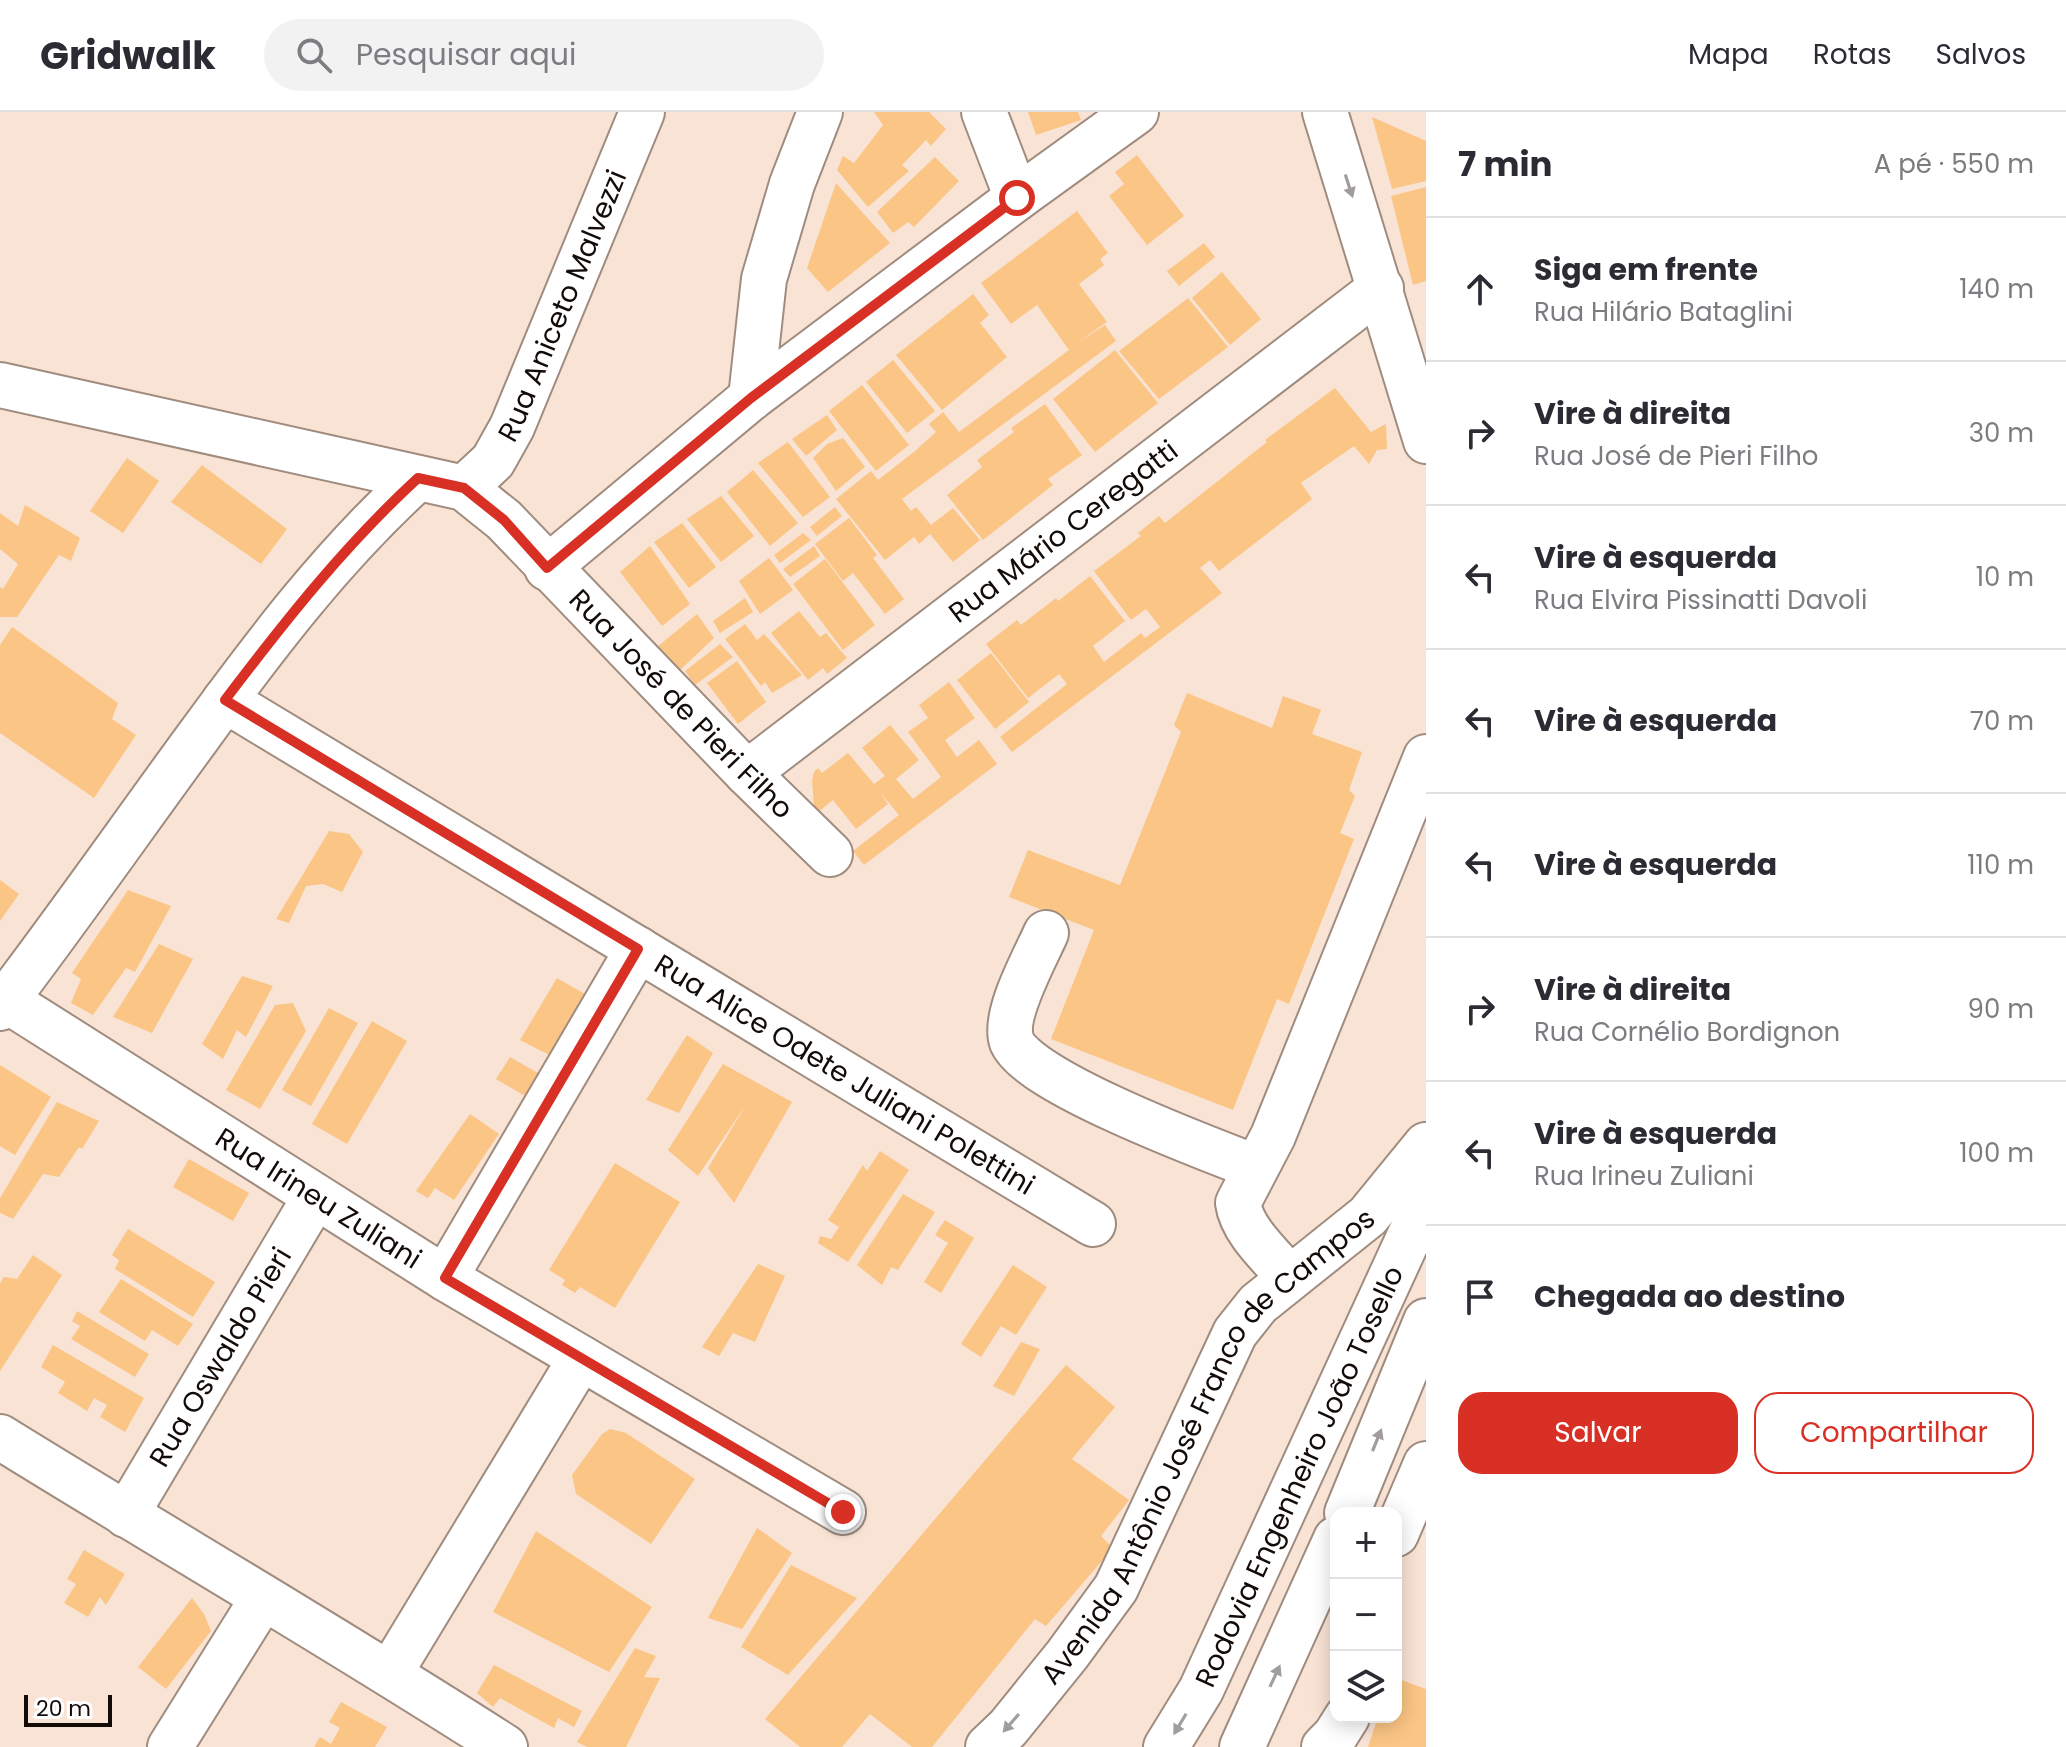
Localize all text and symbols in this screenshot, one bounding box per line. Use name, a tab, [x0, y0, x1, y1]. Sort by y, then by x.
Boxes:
search box	[264, 19, 824, 91]
text: Gridwalk	[40, 29, 216, 82]
icon: search	[292, 33, 336, 77]
text: Pesquisar aqui	[356, 33, 576, 76]
text: Mapa	[1688, 35, 1769, 74]
text: Rotas	[1813, 35, 1892, 74]
text: Salvos	[1936, 35, 2026, 74]
text: 7 min	[1458, 140, 1552, 188]
text: A pé · 550 m	[1874, 146, 2034, 182]
street label: Rua Aniceto Malvezzi	[489, 164, 636, 449]
one-way arrow	[1343, 175, 1356, 199]
route start	[999, 180, 1035, 216]
text: Siga em frente	[1534, 248, 1758, 291]
icon: ahead	[1458, 267, 1502, 311]
text: 140 m	[1959, 271, 2034, 307]
text: Rua Hilário Bataglini	[1534, 294, 1793, 330]
text: Vire à direita	[1534, 392, 1731, 435]
icon: right	[1458, 411, 1502, 455]
text: 30 m	[1969, 415, 2034, 451]
street label: Rua Mário Ceregatti	[941, 431, 1186, 632]
text: Rua José de Pieri Filho	[1534, 438, 1818, 474]
text: Vire à esquerda	[1534, 536, 1777, 579]
icon: left	[1458, 555, 1502, 599]
text: 10 m	[1976, 559, 2034, 595]
street label: Rua José de Pieri Filho	[560, 581, 802, 828]
text: Rua Elvira Pissinatti Davoli	[1534, 582, 1867, 618]
icon: left	[1458, 699, 1502, 743]
text: Vire à esquerda	[1534, 699, 1777, 742]
text: 70 m	[1970, 703, 2034, 739]
icon: left	[1458, 843, 1502, 887]
text: Vire à esquerda	[1534, 843, 1777, 886]
text: 110 m	[1967, 847, 2034, 883]
street label: Rua Alice Odete Juliani Polettini	[647, 945, 1042, 1204]
text: Vire à direita	[1534, 968, 1731, 1011]
icon: right	[1458, 987, 1502, 1031]
text: 90 m	[1968, 991, 2034, 1027]
text: Rua Cornélio Bordignon	[1534, 1014, 1840, 1050]
text: Vire à esquerda	[1534, 1112, 1777, 1155]
street label: Rua Irineu Zuliani	[208, 1119, 429, 1278]
icon: left	[1458, 1131, 1502, 1175]
text: 100 m	[1959, 1135, 2034, 1171]
text: Rua Irineu Zuliani	[1534, 1158, 1754, 1194]
street label: Avenida Antônio José Franco de Campos	[1032, 1199, 1383, 1693]
street label: Rua Oswaldo Pieri	[140, 1240, 301, 1474]
street label: Rodovia Engenheiro João Tosello	[1186, 1260, 1413, 1693]
icon: arrive	[1458, 1275, 1502, 1319]
text: Chegada ao destino	[1534, 1275, 1845, 1318]
button: Salvar	[1458, 1392, 1738, 1474]
button: Compartilhar	[1754, 1392, 2034, 1474]
one-way arrow	[1371, 1428, 1384, 1452]
route end	[825, 1494, 861, 1530]
map controls	[1330, 1507, 1402, 1723]
button: +	[1330, 1507, 1402, 1579]
button: −	[1330, 1579, 1402, 1651]
button: layers	[1330, 1651, 1402, 1723]
one-way arrow	[1268, 1665, 1282, 1688]
scale bar	[24, 1691, 112, 1727]
text: 20 m	[36, 1693, 91, 1724]
one-way arrow	[1003, 1713, 1020, 1733]
one-way arrow	[1174, 1713, 1188, 1735]

